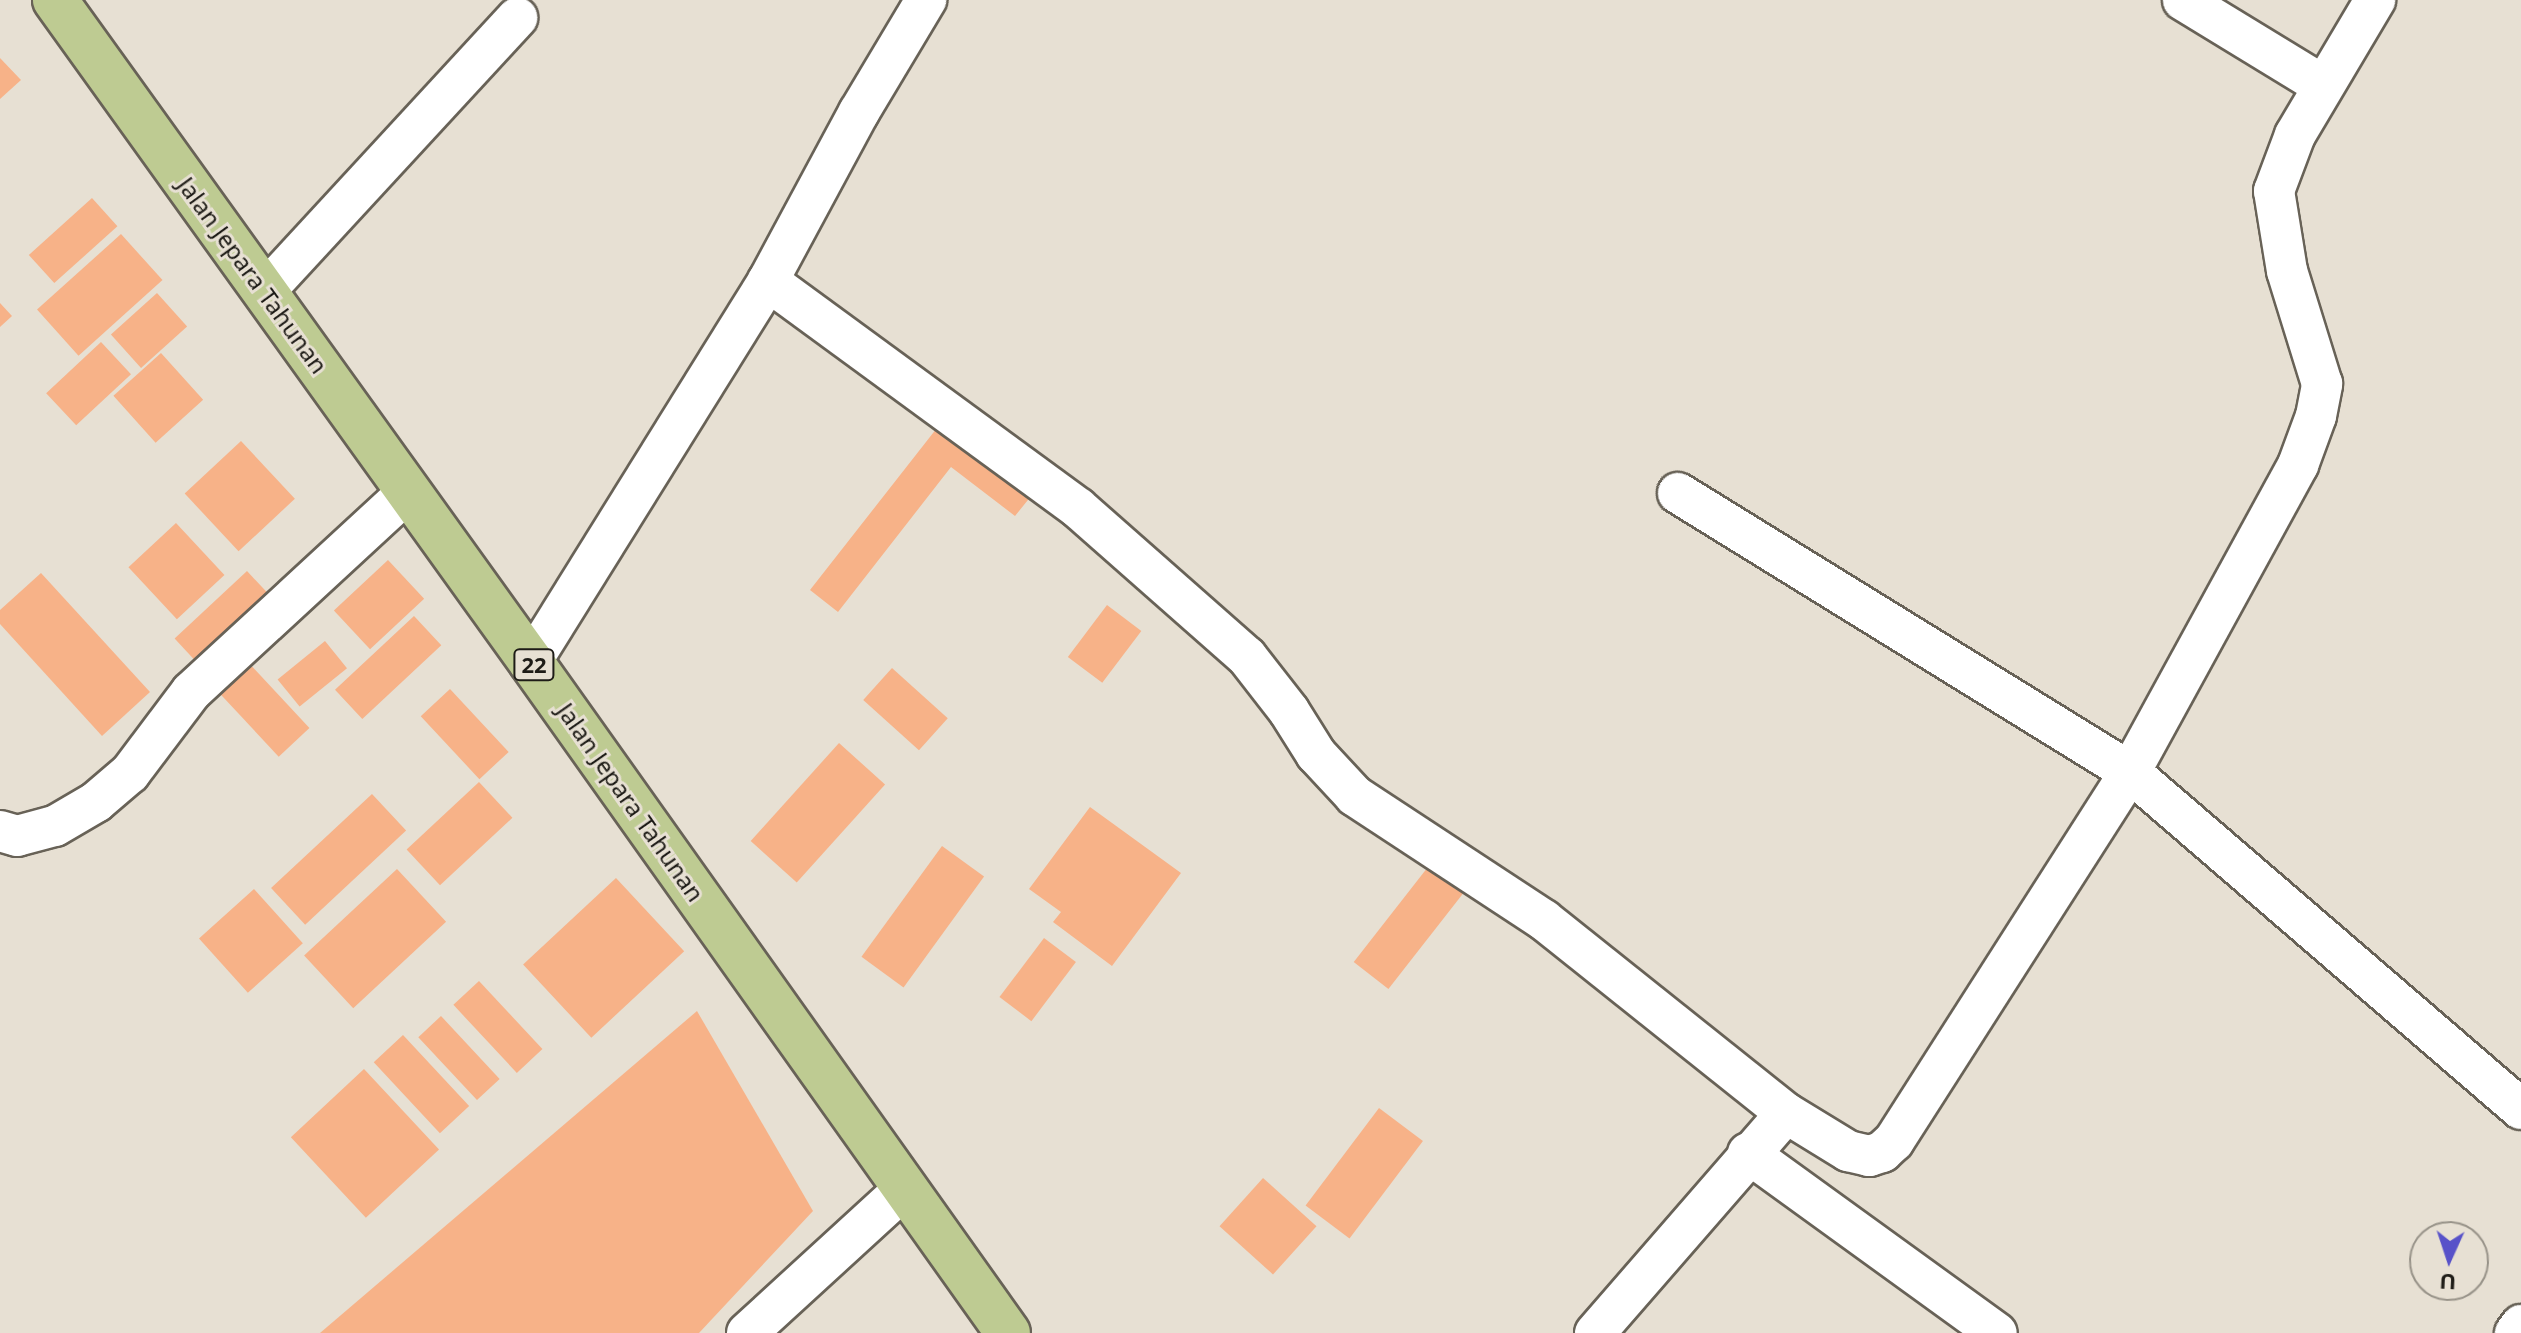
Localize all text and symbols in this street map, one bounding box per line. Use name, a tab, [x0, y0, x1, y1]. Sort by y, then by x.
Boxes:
street label: Jalan Jepara Tahunan	[172, 171, 334, 379]
road number: 22	[512, 647, 556, 683]
street label: Jalan Jepara Tahunan	[552, 697, 710, 907]
north arrow	[2409, 1221, 2489, 1301]
text: U	[2439, 1268, 2457, 1298]

